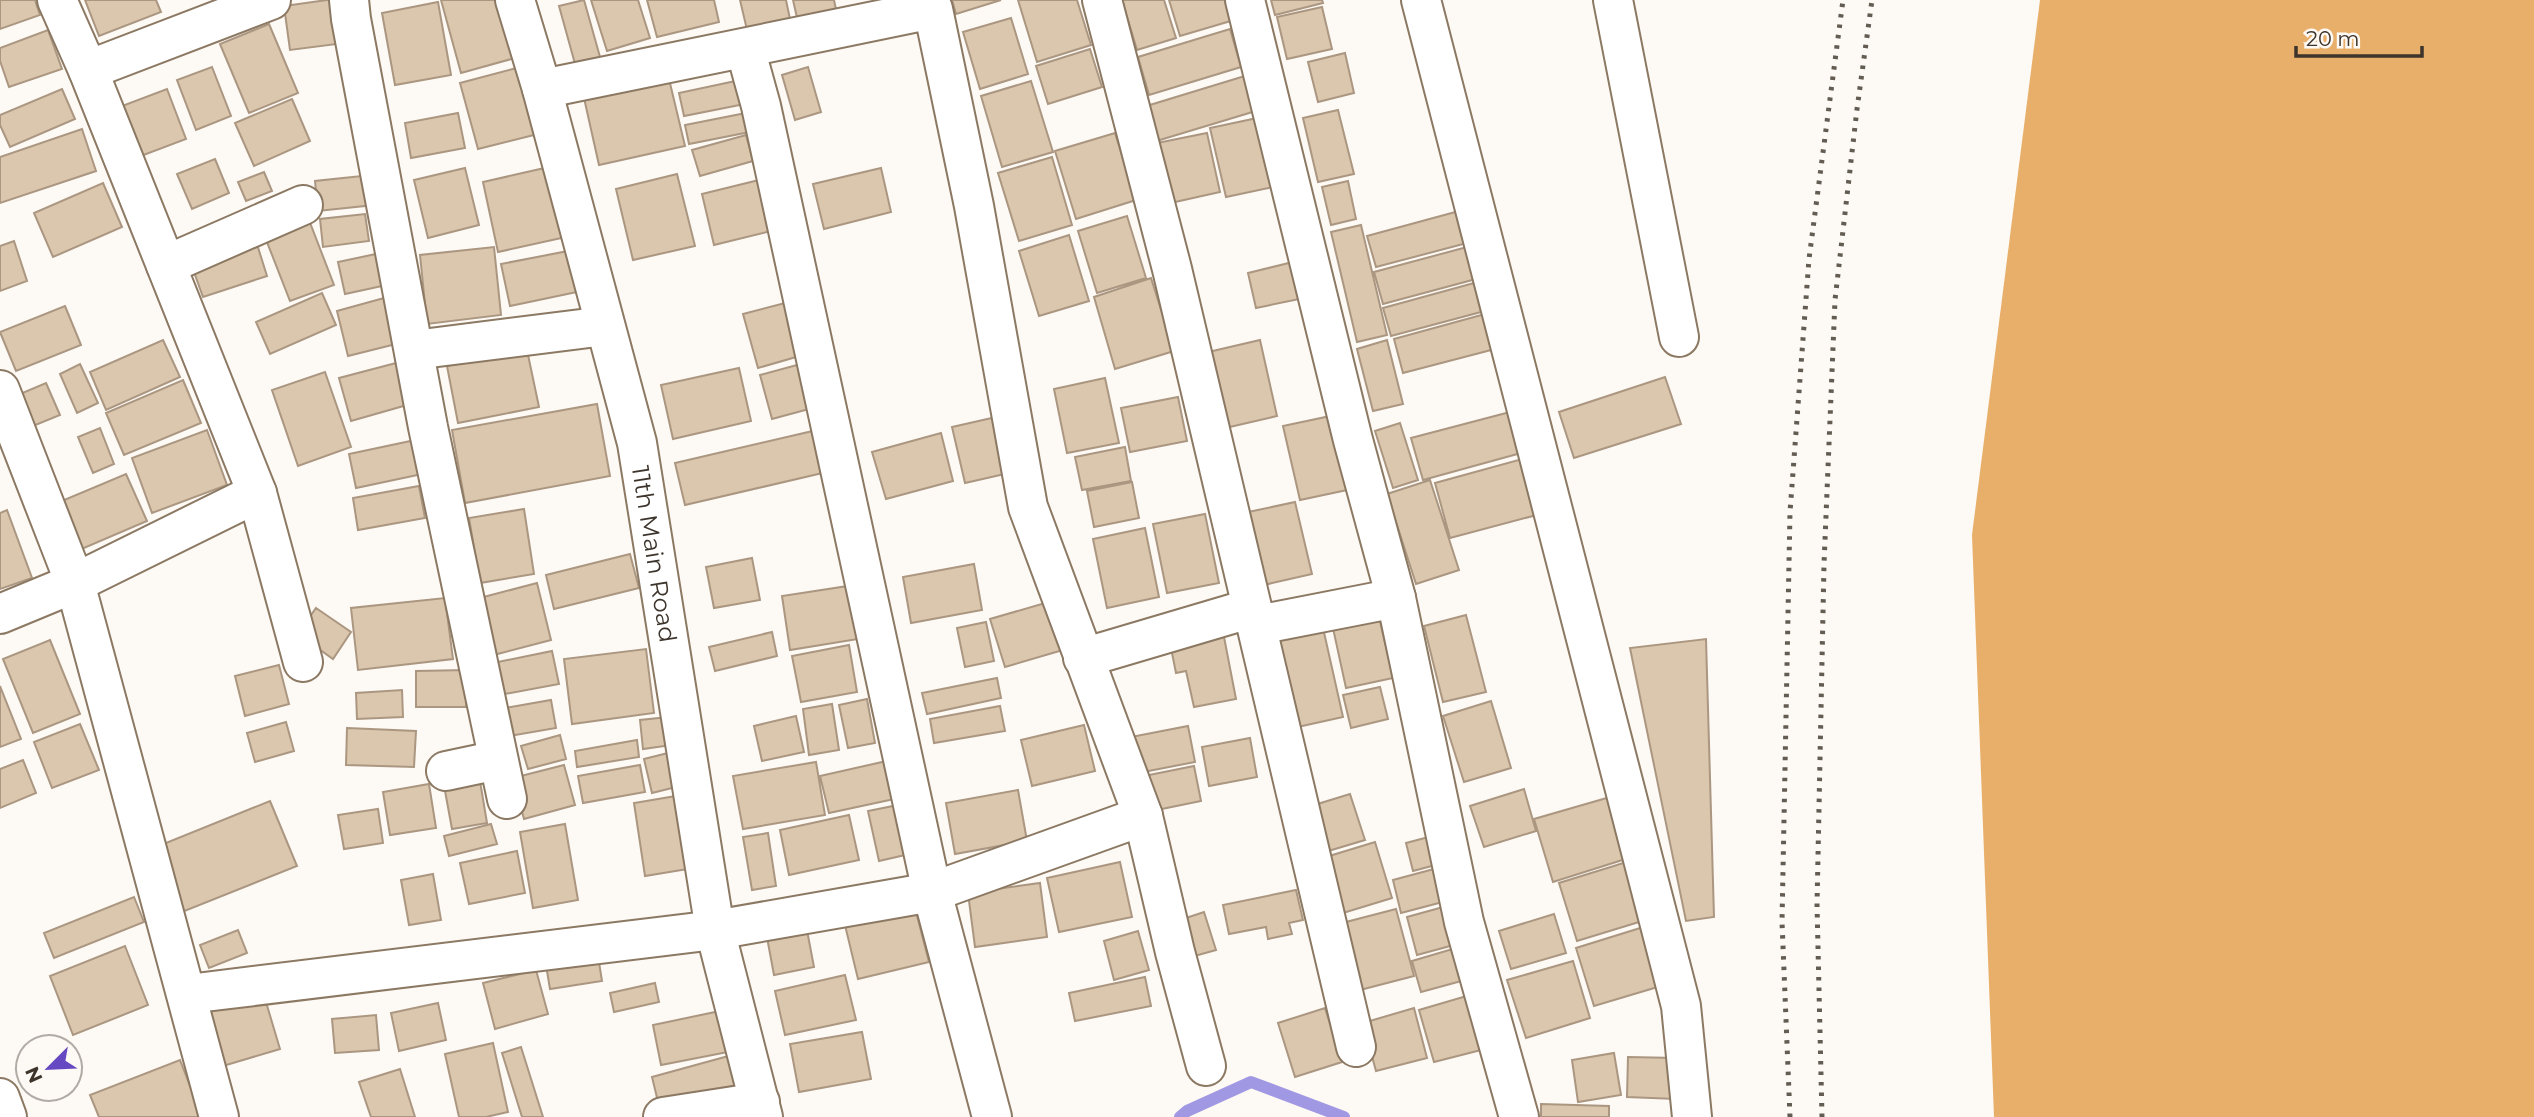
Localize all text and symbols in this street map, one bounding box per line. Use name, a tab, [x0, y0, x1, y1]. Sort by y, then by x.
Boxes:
scale bar	[2296, 14, 2422, 58]
text: 20 m	[2306, 26, 2360, 51]
street label: 11th Main Road	[626, 464, 683, 644]
north arrow	[14, 1033, 84, 1103]
text: N	[20, 1063, 48, 1086]

